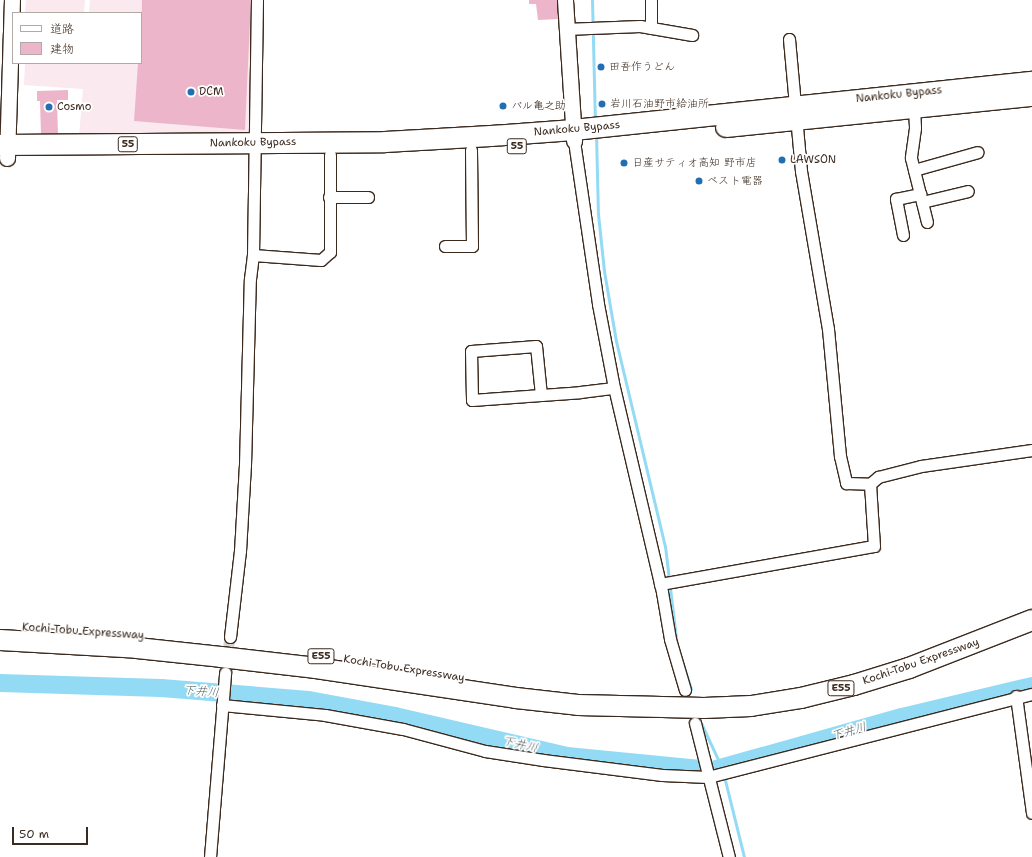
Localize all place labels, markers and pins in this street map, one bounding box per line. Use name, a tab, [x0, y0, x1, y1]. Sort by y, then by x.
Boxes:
place label: 田吾作うどん	[609, 60, 675, 74]
marker: 田吾作うどん	[596, 62, 606, 72]
place label: DCM	[199, 85, 224, 99]
marker: DCM	[186, 87, 196, 97]
place label: 岩川石油野市給油所	[610, 97, 709, 111]
place label: バル亀之助	[511, 99, 566, 113]
marker: 岩川石油野市給油所	[597, 99, 607, 109]
place label: Cosmo	[57, 100, 91, 114]
marker: バル亀之助	[498, 101, 508, 111]
marker: Cosmo	[44, 102, 54, 112]
place label: LAWSON	[790, 153, 836, 167]
marker: LAWSON	[777, 155, 787, 165]
place label: 日産サティオ高知 野市店	[632, 156, 757, 170]
marker: 日産サティオ高知 野市店	[619, 158, 629, 168]
place label: ベスト電器	[707, 174, 762, 188]
marker: ベスト電器	[694, 176, 704, 186]

